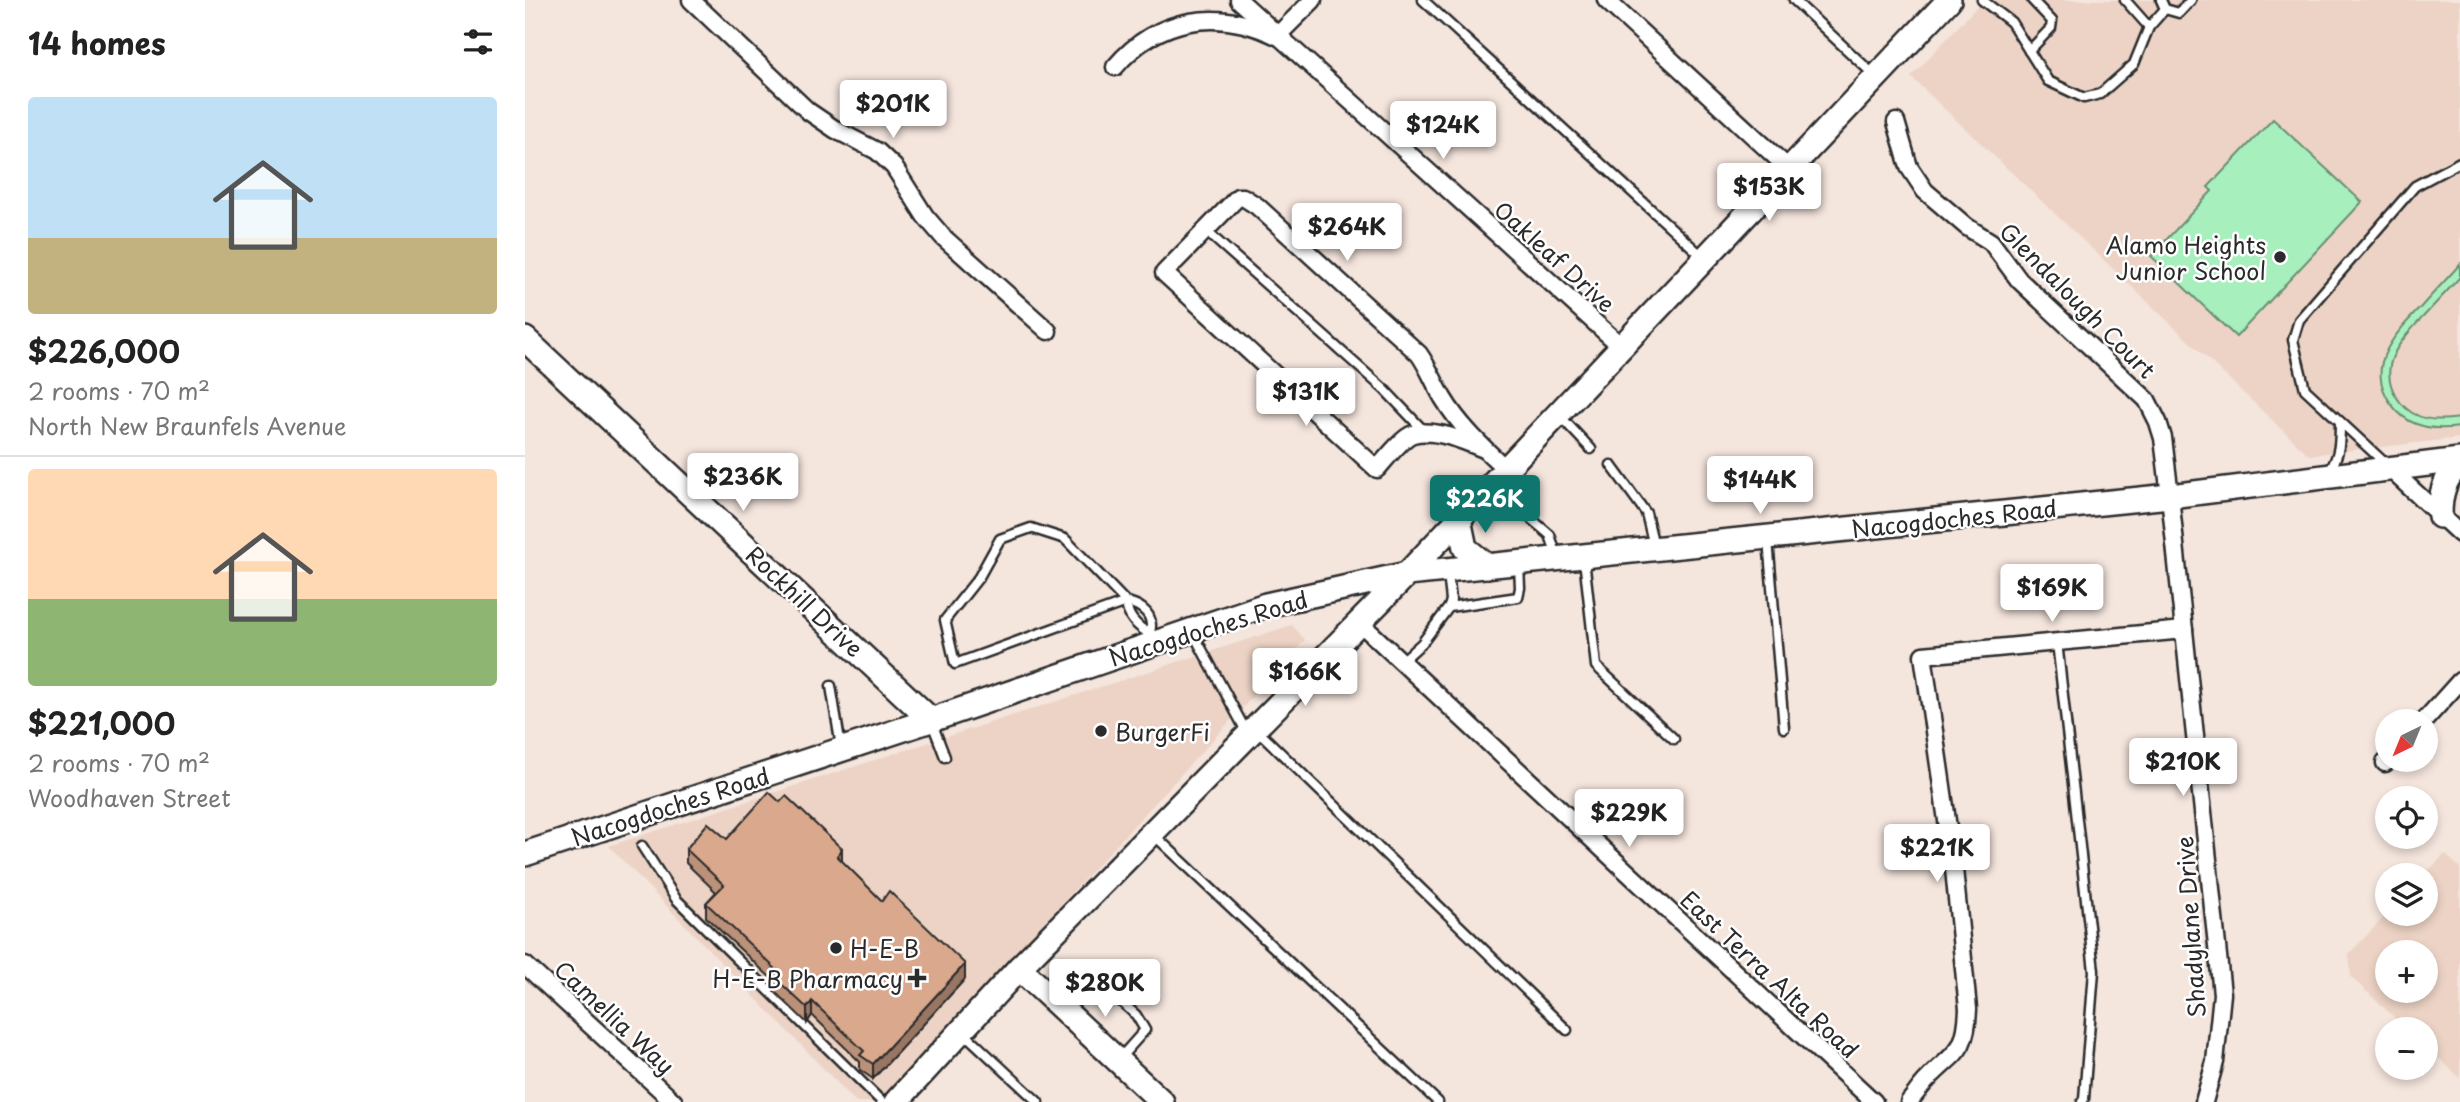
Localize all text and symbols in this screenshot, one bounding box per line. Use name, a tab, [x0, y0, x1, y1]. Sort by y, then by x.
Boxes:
text: 14 homes	[28, 20, 166, 65]
icon: filters	[459, 23, 497, 61]
pin: $201K	[844, 80, 942, 140]
text: $201K	[856, 85, 930, 120]
pin: $124K	[1394, 102, 1492, 161]
text: $124K	[1406, 106, 1480, 141]
icon: home	[200, 142, 326, 268]
pin: $153K	[1720, 164, 1818, 223]
text: $153K	[1733, 168, 1805, 203]
street label: Oakleaf Drive	[1487, 192, 1623, 320]
pin: $264K	[1298, 204, 1396, 263]
text: $264K	[1308, 208, 1386, 243]
street label: Glendalough Court	[1992, 214, 2164, 386]
place label: Alamo Heights Junior School	[2106, 227, 2266, 288]
marker: Alamo Heights Junior School	[2272, 249, 2288, 265]
text: $226,000	[28, 328, 180, 373]
pin: $131K	[1257, 368, 1355, 428]
text: 2 rooms · 70 m²	[28, 373, 210, 408]
text: $131K	[1272, 373, 1340, 408]
text: North New Braunfels Avenue	[28, 408, 347, 443]
pin: $236K	[694, 454, 792, 513]
pin: $144K	[1711, 456, 1809, 516]
text: $236K	[703, 458, 783, 493]
text: $144K	[1723, 461, 1797, 496]
pin: $226K	[1436, 476, 1534, 535]
text: $226K	[1446, 480, 1524, 515]
street label: Nacogdoches Road	[1849, 490, 2059, 546]
icon: home	[200, 514, 326, 640]
street label: Rockhill Drive	[738, 537, 872, 665]
pin: $169K	[2003, 564, 2101, 624]
text: $169K	[2016, 569, 2088, 604]
street label: Nacogdoches Road	[1104, 581, 1312, 675]
pin: $166K	[1256, 648, 1354, 708]
text: $166K	[1268, 653, 1342, 688]
text: $221,000	[28, 700, 175, 745]
north arrow	[2375, 709, 2438, 772]
map controls	[2375, 709, 2438, 1080]
place label: BurgerFi	[1115, 714, 1210, 749]
marker: BurgerFi	[1093, 723, 1109, 739]
pin: $210K	[2134, 738, 2232, 798]
text: $210K	[2145, 743, 2221, 778]
text: 2 rooms · 70 m²	[28, 745, 210, 780]
street label: Nacogdoches Road	[566, 757, 774, 855]
text: Woodhaven Street	[28, 780, 231, 815]
button: locate	[2375, 786, 2438, 849]
pin: $229K	[1580, 790, 1678, 849]
text: $229K	[1591, 794, 1667, 829]
pin: $221K	[1888, 824, 1986, 884]
text: $221K	[1900, 829, 1974, 864]
street label: Shadylane Drive	[2166, 835, 2214, 1019]
button: layers	[2375, 863, 2438, 926]
street label: East Terra Alta Road	[1673, 882, 1867, 1066]
place label: H-E-B	[850, 931, 919, 966]
marker: H-E-B	[828, 940, 844, 956]
button: +	[2375, 940, 2438, 1003]
street label: Camellia Way	[547, 952, 683, 1082]
pin: $280K	[1056, 960, 1154, 1019]
place label: H-E-B Pharmacy	[713, 961, 903, 996]
text: $280K	[1065, 964, 1145, 999]
marker: H-E-B Pharmacy	[909, 970, 925, 986]
button: −	[2375, 1017, 2438, 1080]

